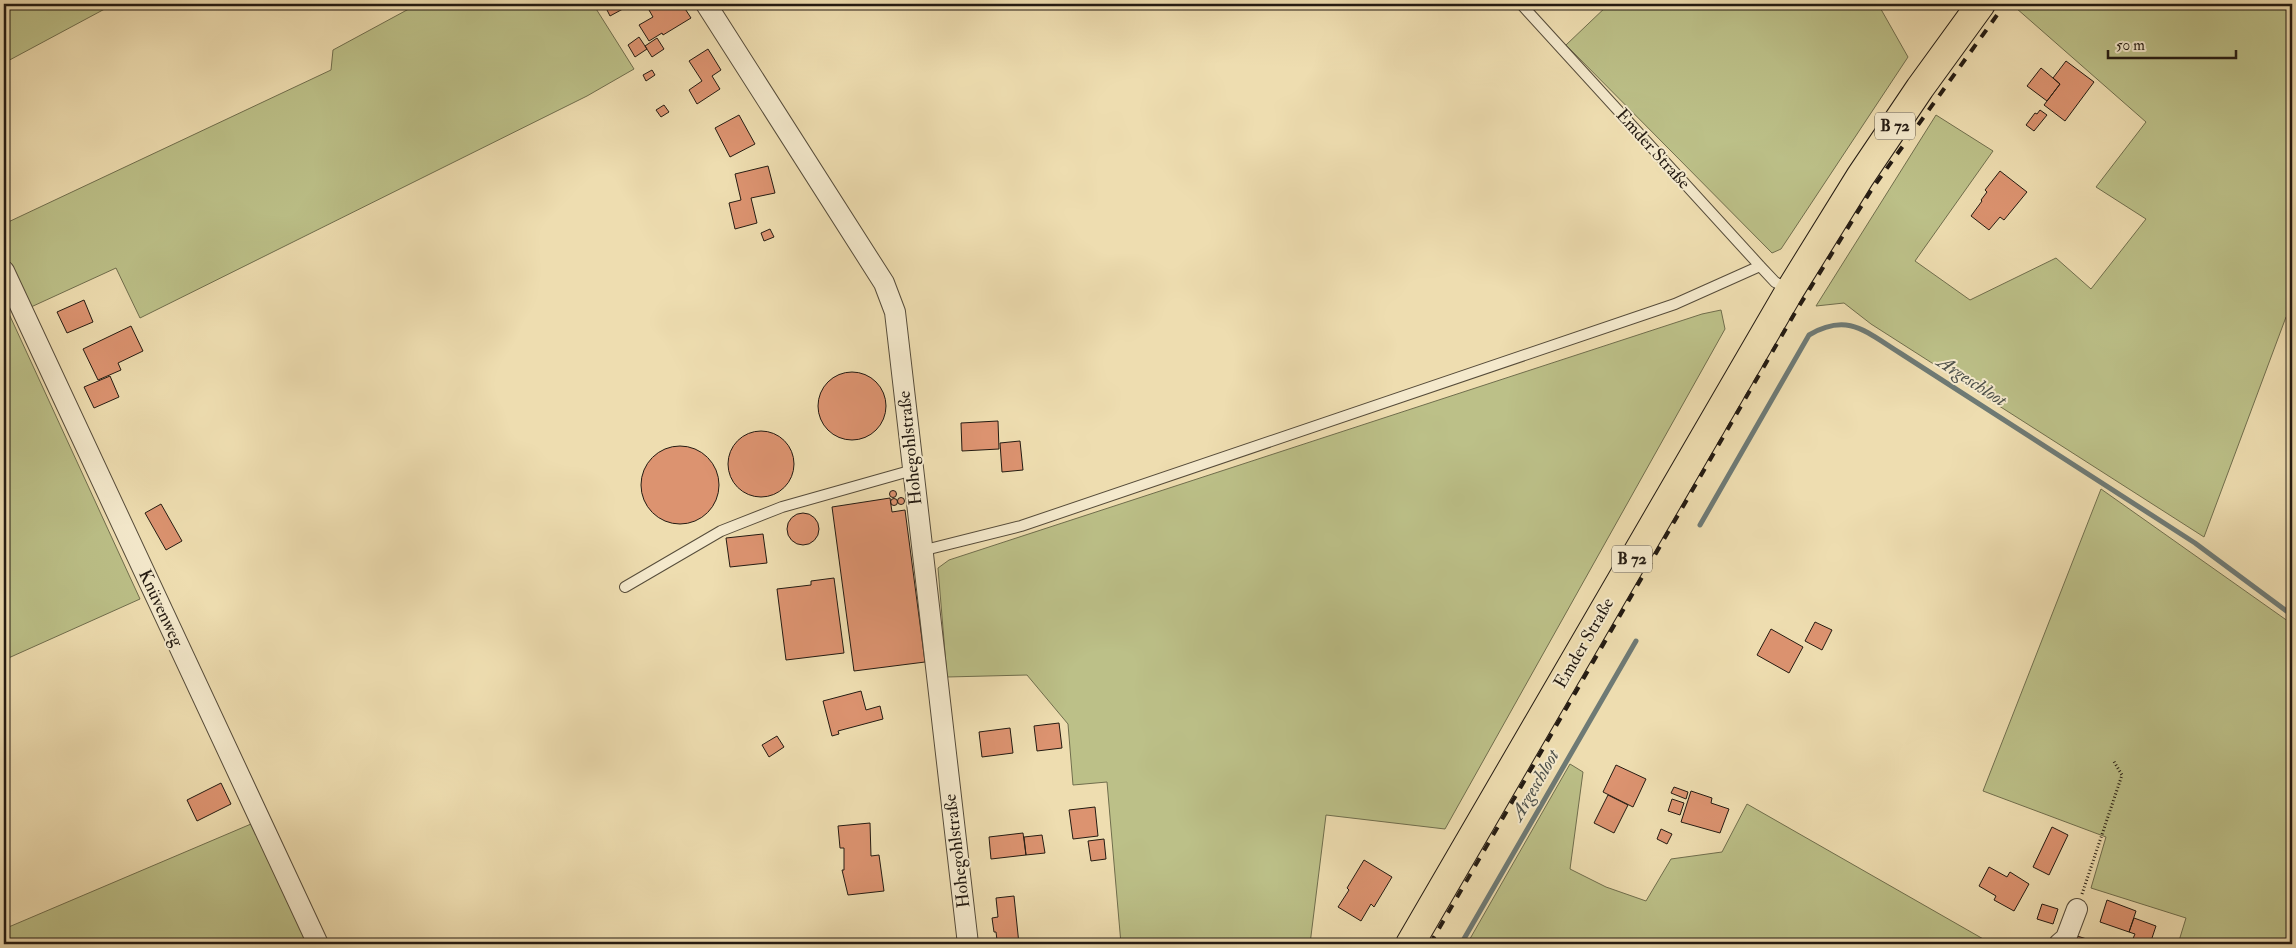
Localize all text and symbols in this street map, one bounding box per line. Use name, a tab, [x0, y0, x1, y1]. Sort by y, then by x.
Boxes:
scale bar	[2108, 28, 2236, 60]
text: 50 m	[2116, 36, 2145, 55]
street label: Emder Straße	[1611, 104, 1696, 195]
road number: B 72	[1875, 112, 1915, 140]
water label: Argeschloot	[1931, 349, 2013, 413]
street label: Hohegohlstraße	[893, 389, 927, 506]
road number: B 72	[1612, 546, 1652, 572]
street label: Knüvenweg	[133, 566, 189, 651]
street label: Emder Straße	[1549, 593, 1619, 692]
water label: Argeschloot	[1504, 744, 1566, 827]
street label: Hohegohlstraße	[939, 792, 975, 909]

